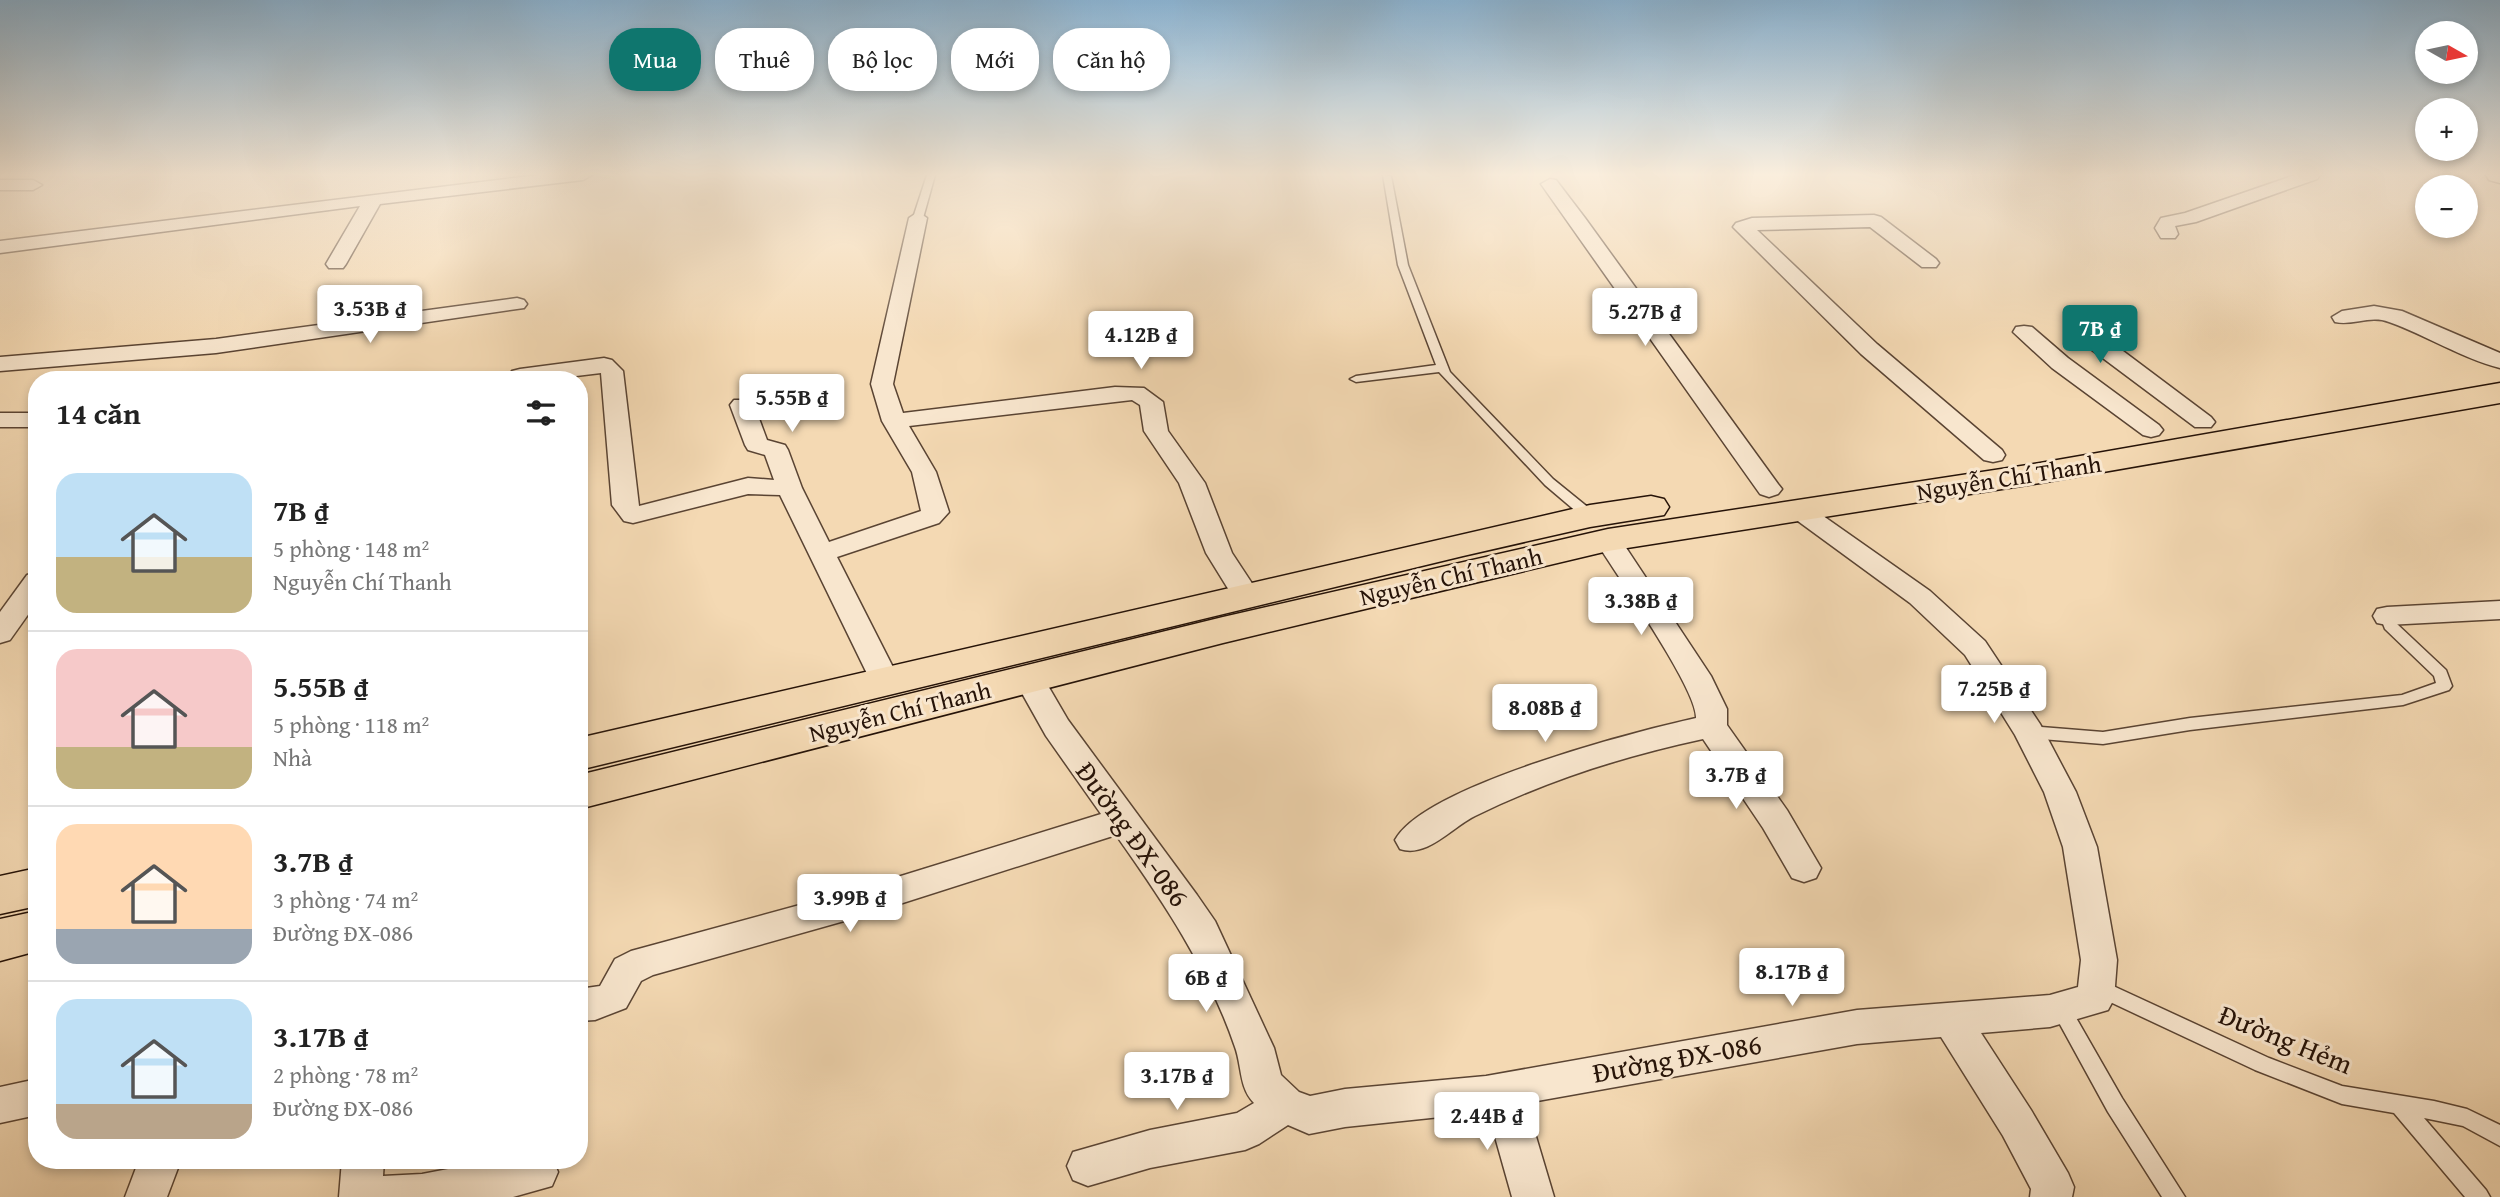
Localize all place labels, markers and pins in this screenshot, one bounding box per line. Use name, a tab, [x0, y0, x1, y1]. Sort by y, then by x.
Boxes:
pin: 3.53B ₫	[305, 286, 435, 345]
pin: 5.27B ₫	[1580, 288, 1710, 348]
pin: 7B ₫	[2059, 306, 2141, 365]
pin: 4.12B ₫	[1076, 312, 1206, 371]
pin: 5.55B ₫	[727, 374, 857, 434]
pin: 3.38B ₫	[1576, 578, 1706, 637]
pin: 7.25B ₫	[1929, 666, 2059, 725]
pin: 8.08B ₫	[1480, 684, 1610, 744]
pin: 3.7B ₫	[1679, 752, 1793, 811]
pin: 3.99B ₫	[785, 874, 915, 934]
pin: 8.17B ₫	[1727, 948, 1857, 1008]
pin: 6B ₫	[1165, 954, 1247, 1014]
pin: 3.17B ₫	[1112, 1052, 1242, 1112]
pin: 2.44B ₫	[1422, 1092, 1552, 1152]

